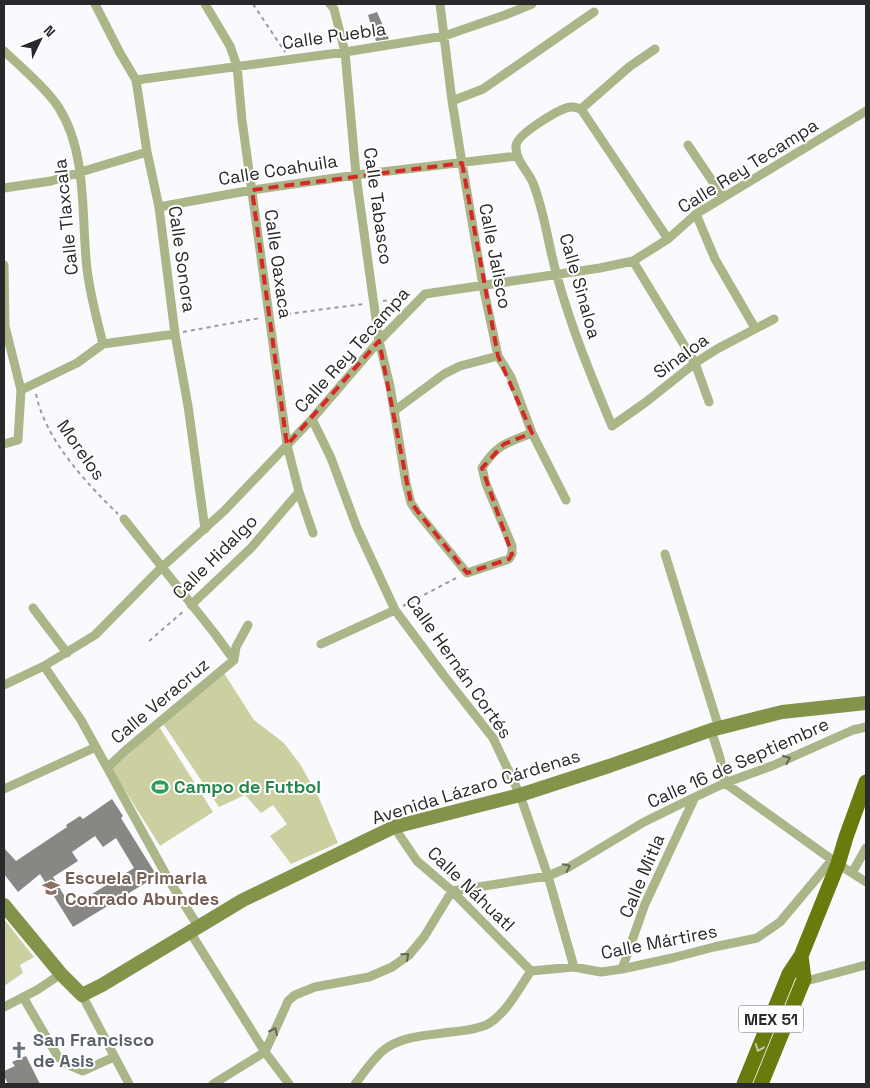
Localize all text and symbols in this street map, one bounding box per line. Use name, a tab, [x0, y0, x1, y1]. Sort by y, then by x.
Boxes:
north arrow	[15, 15, 65, 65]
street label: Calle Puebla	[280, 17, 387, 54]
text: N	[40, 22, 59, 41]
street label: Calle Rey Tecampa	[673, 113, 822, 218]
street label: Calle Tabasco	[359, 146, 398, 266]
street label: Calle Coahuila	[217, 149, 339, 190]
street label: Calle Tlaxcala	[48, 158, 83, 276]
street label: Calle Jalisco	[474, 201, 517, 311]
street label: Calle Sonora	[164, 204, 201, 314]
street label: Calle Oaxaca	[259, 208, 298, 320]
street label: Calle Sinaloa	[554, 230, 607, 341]
street label: Calle Rey Tecampa	[289, 282, 414, 417]
street label: Sinaloa	[649, 328, 713, 383]
street label: Morelos	[52, 415, 111, 485]
street label: Calle Hidalgo	[167, 509, 262, 604]
street label: Calle Hernán Cortés	[401, 591, 518, 743]
street label: Calle Veracruz	[106, 653, 214, 748]
street label: Calle 16 de Septiembre	[643, 712, 832, 813]
street label: Avenida Lázaro Cárdenas	[369, 744, 583, 829]
one-way arrow	[782, 755, 791, 766]
place label: Campo de Futbol	[174, 775, 321, 798]
sports icon: Campo de Futbol	[150, 777, 170, 797]
street label: Calle Mitla	[614, 830, 670, 921]
street label: Calle Náhuatl	[423, 841, 520, 936]
one-way arrow	[562, 863, 571, 874]
place label: Escuela Primaria Conrado Abundes	[65, 866, 219, 910]
school or university icon: Escuela Primaria Conrado Abundes	[41, 878, 61, 898]
street label: Calle Mártires	[599, 919, 719, 964]
one-way arrow	[401, 952, 410, 961]
road number: MEX 51	[738, 1006, 804, 1032]
one-way arrow	[268, 1027, 279, 1036]
place label: San Francisco de Asis	[33, 1028, 154, 1072]
church icon: San Francisco de Asis	[9, 1040, 29, 1060]
one-way arrow	[755, 1043, 765, 1052]

